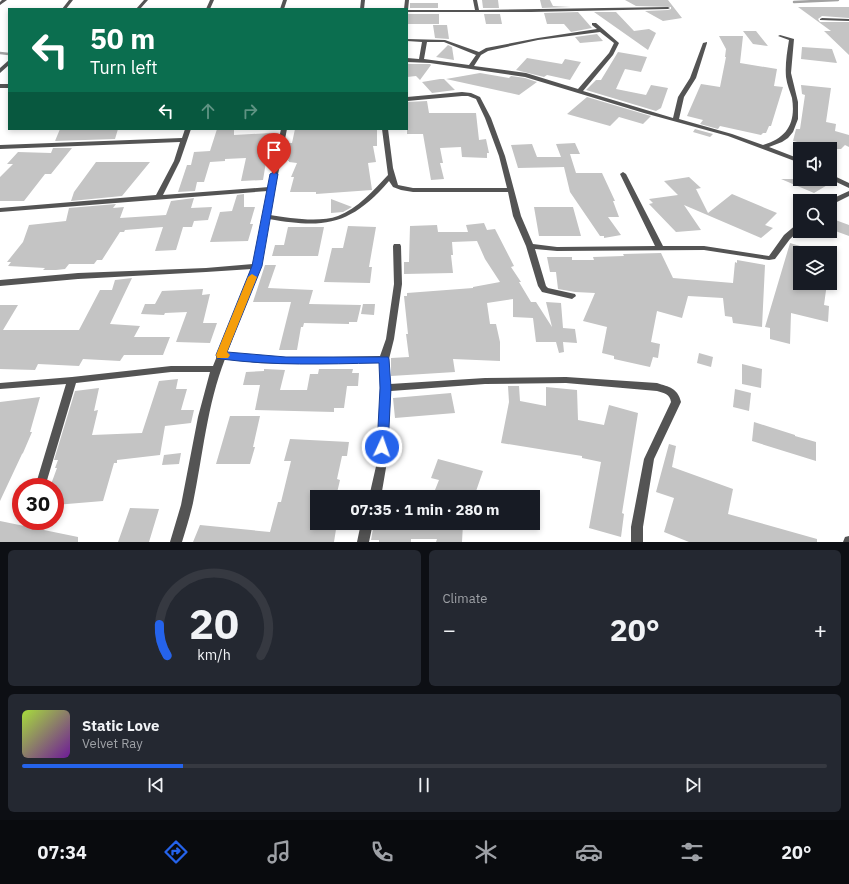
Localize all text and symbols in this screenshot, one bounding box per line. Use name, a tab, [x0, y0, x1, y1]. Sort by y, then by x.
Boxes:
text: 50 m	[90, 20, 155, 57]
icon: left	[24, 24, 76, 76]
text: Turn left	[90, 56, 158, 79]
icon: left	[155, 100, 177, 122]
icon: ahead	[197, 100, 219, 122]
icon: right	[239, 100, 261, 122]
pin	[257, 133, 291, 174]
icon: arrive	[263, 139, 285, 161]
map controls	[793, 142, 837, 290]
button: sound	[793, 142, 837, 186]
button: search	[793, 194, 837, 238]
button: layers	[793, 246, 837, 290]
position arrow	[361, 426, 403, 468]
speed limit sign: 30	[12, 478, 64, 530]
text: 07:35 · 1 min · 280 m	[351, 500, 499, 519]
text: Climate	[443, 590, 487, 607]
text: 20	[189, 596, 239, 650]
text: 20°	[610, 610, 660, 649]
text: −	[443, 615, 456, 644]
text: +	[814, 615, 827, 644]
text: km/h	[197, 645, 231, 664]
text: Static Love	[82, 716, 159, 735]
text: Velvet Ray	[82, 735, 143, 752]
icon: previous	[145, 774, 167, 796]
icon: pause	[413, 774, 435, 796]
icon: next	[682, 774, 704, 796]
icon: directions	[162, 838, 190, 866]
icon: music	[265, 838, 293, 866]
icon: phone	[368, 838, 396, 866]
icon: climate	[472, 838, 500, 866]
icon: car	[575, 838, 603, 866]
icon: filters	[678, 838, 706, 866]
text: 07:34	[38, 841, 87, 864]
text: 20°	[781, 841, 811, 864]

